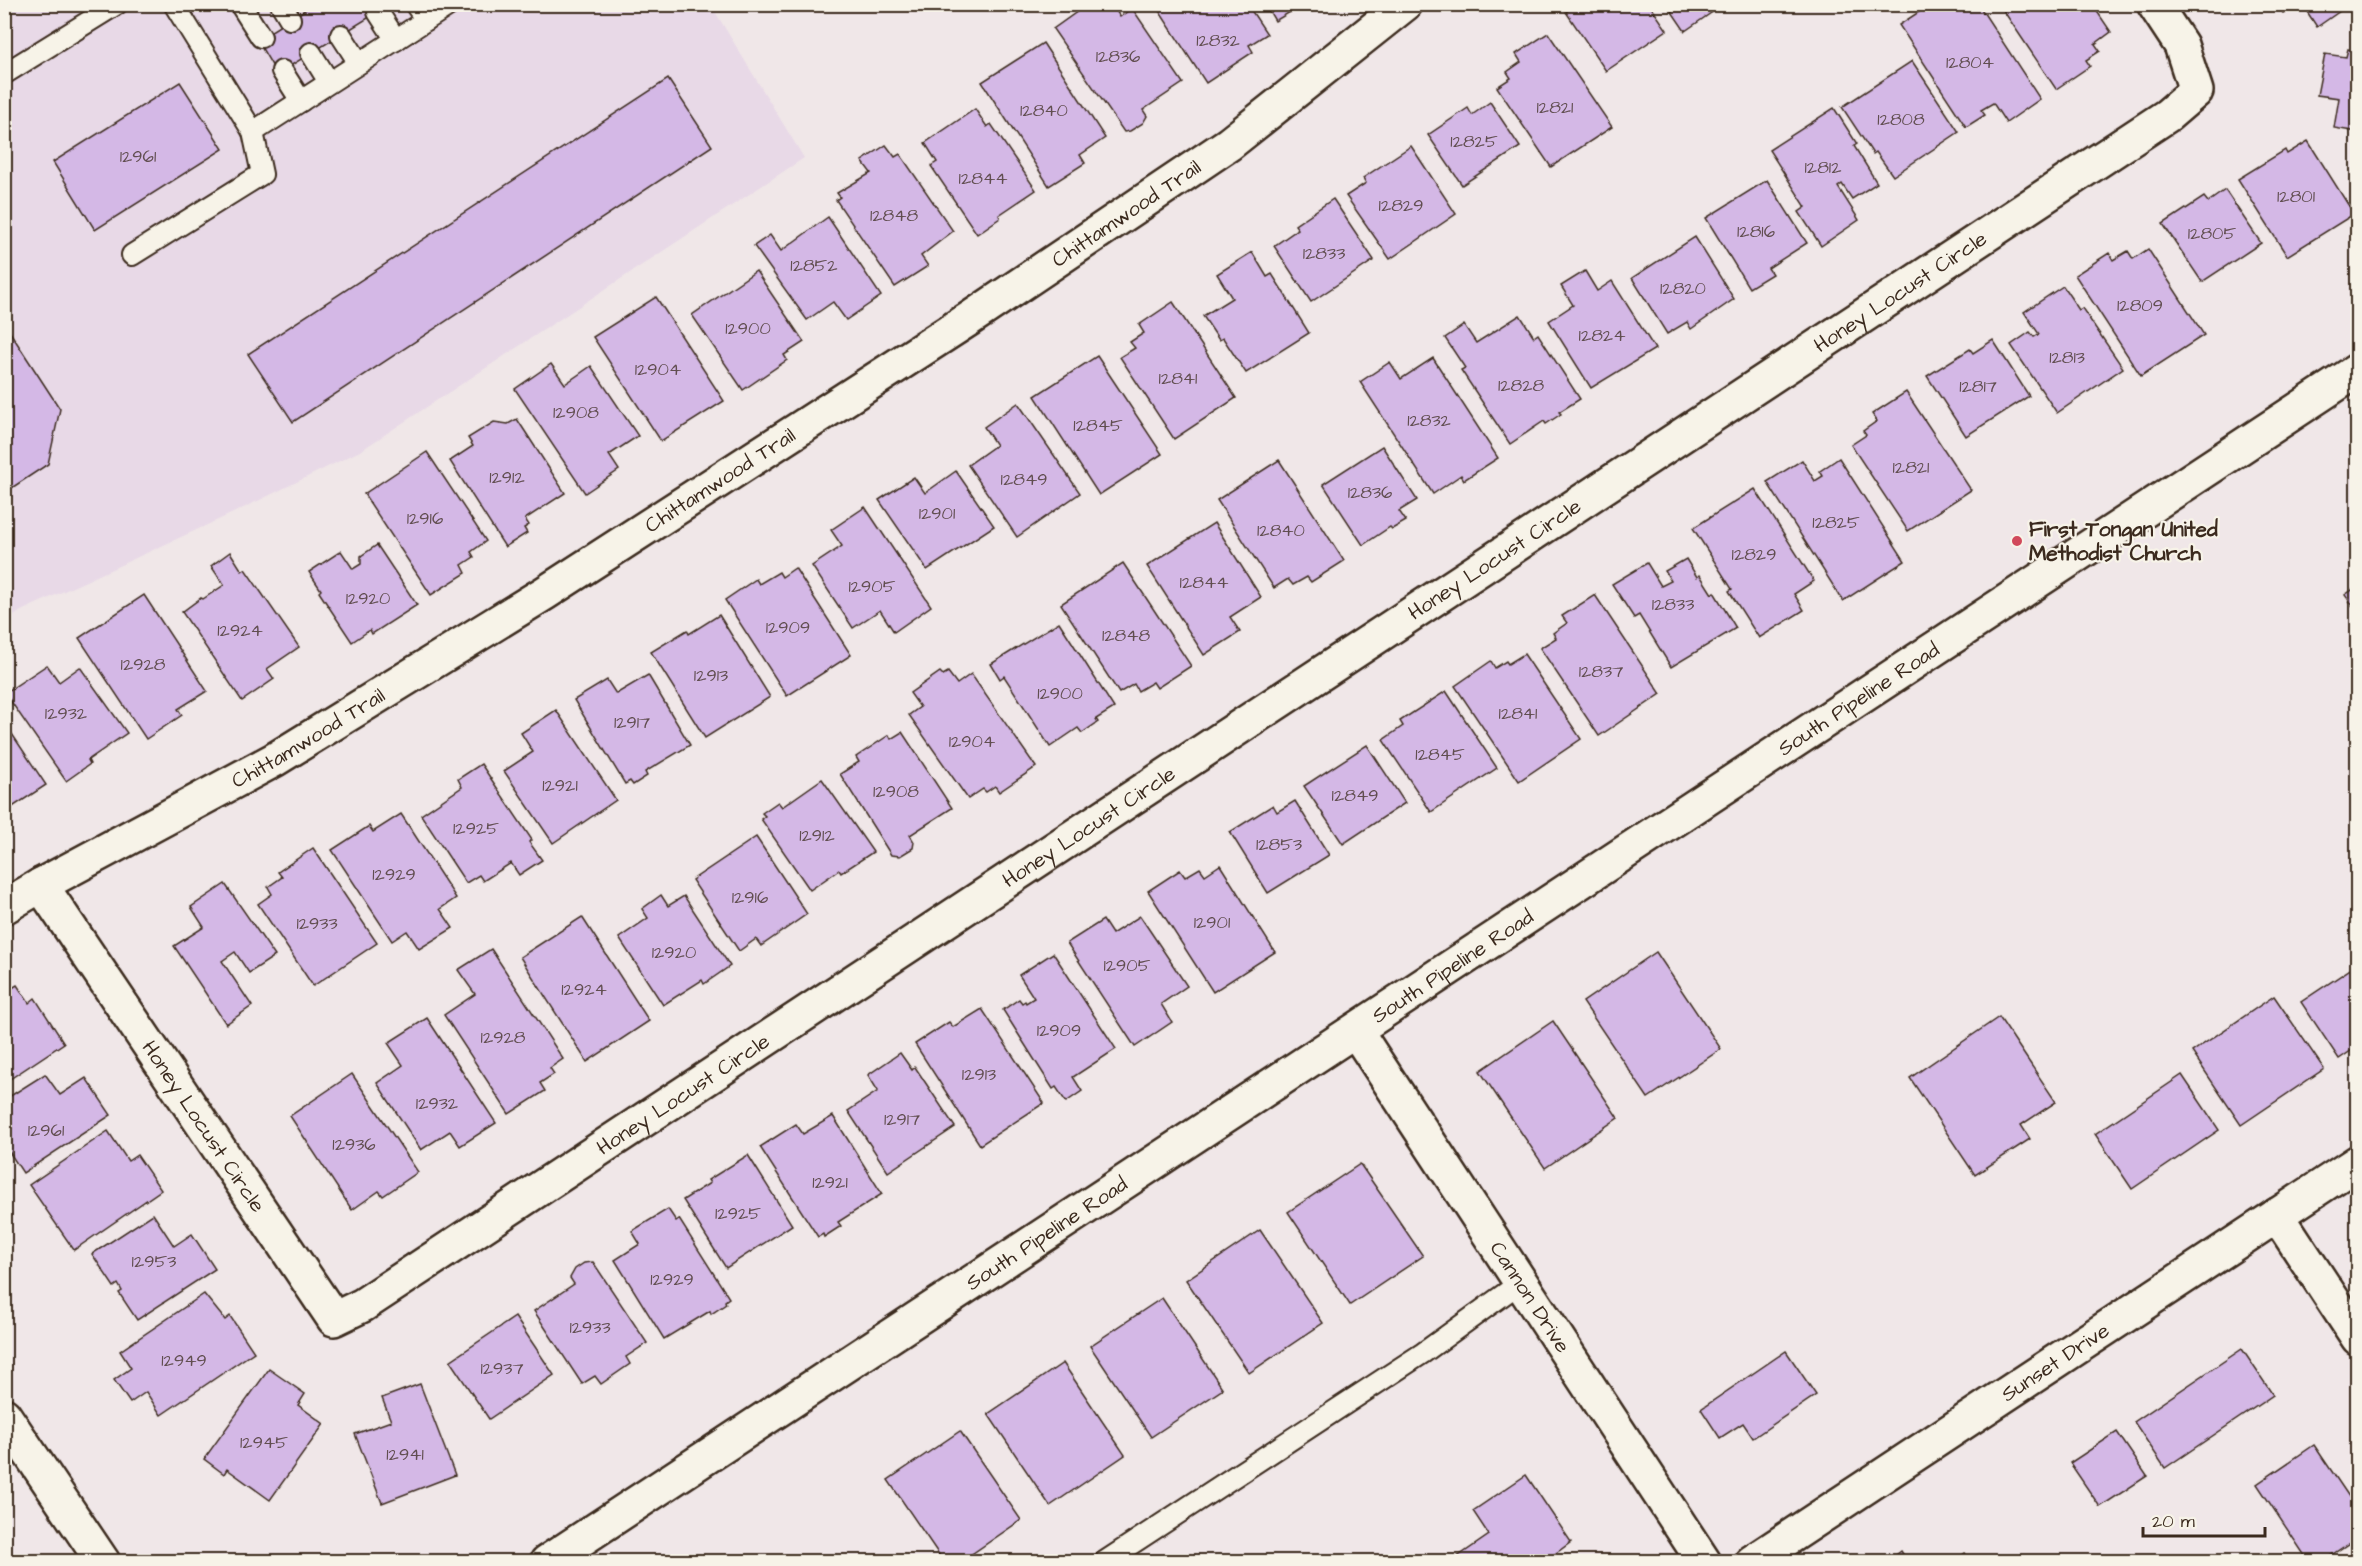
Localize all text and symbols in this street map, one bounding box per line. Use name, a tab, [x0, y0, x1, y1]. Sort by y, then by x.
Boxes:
house number: 12832	[1196, 28, 1241, 53]
house number: 12836	[1096, 44, 1140, 69]
house number: 12804	[1946, 50, 1994, 75]
house number: 12821	[1537, 95, 1573, 120]
house number: 12840	[1020, 98, 1068, 123]
house number: 12808	[1877, 107, 1925, 132]
house number: 12825	[1450, 129, 1498, 154]
house number: 12961	[120, 144, 156, 169]
street label: Chittamwood Trail	[1046, 153, 1206, 274]
house number: 12812	[1805, 155, 1842, 180]
house number: 12844	[959, 166, 1007, 191]
house number: 12801	[2277, 184, 2315, 209]
house number: 12829	[1379, 193, 1423, 218]
house number: 12848	[870, 203, 918, 228]
house number: 12816	[1737, 219, 1775, 244]
house number: 12805	[2188, 221, 2236, 246]
street label: Honey Locust Circle	[1808, 224, 1992, 359]
house number: 12833	[1303, 241, 1345, 266]
house number: 12852	[790, 253, 838, 278]
house number: 12820	[1660, 276, 1706, 301]
house number: 12809	[2117, 293, 2163, 318]
house number: 12900	[725, 316, 771, 341]
house number: 12824	[1579, 323, 1625, 348]
house number: 12813	[2049, 345, 2085, 370]
house number: 12904	[635, 357, 681, 382]
house number: 12841	[1159, 366, 1197, 391]
house number: 12828	[1498, 373, 1544, 398]
house number: 12817	[1959, 374, 1997, 399]
house number: 12908	[553, 400, 599, 425]
house number: 12832	[1407, 408, 1452, 433]
house number: 12845	[1073, 413, 1123, 438]
street label: Chittamwood Trail	[639, 421, 801, 539]
house number: 12821	[1893, 455, 1929, 480]
house number: 12912	[489, 465, 525, 490]
house number: 12849	[1001, 467, 1047, 492]
house number: 12836	[1348, 480, 1392, 505]
street label: Honey Locust Circle	[1402, 491, 1587, 627]
house number: 12901	[919, 501, 955, 526]
house number: 12916	[407, 506, 443, 531]
house number: 12825	[1812, 510, 1860, 535]
place label: First Tongan United Methodist Church	[2029, 515, 2218, 568]
house number: 12840	[1257, 518, 1305, 543]
marker: First Tongan United Methodist Church	[2010, 534, 2024, 548]
house number: 12829	[1732, 542, 1776, 567]
house number: 12844	[1180, 570, 1228, 595]
house number: 12905	[849, 574, 896, 599]
house number: 12920	[346, 586, 390, 611]
house number: 12833	[1652, 592, 1694, 617]
house number: 12909	[766, 615, 810, 640]
house number: 12924	[217, 618, 263, 643]
house number: 12848	[1102, 623, 1150, 648]
street label: South Pipeline Road	[1772, 635, 1945, 763]
house number: 12928	[121, 652, 166, 677]
house number: 12837	[1579, 659, 1623, 684]
house number: 12913	[694, 663, 728, 688]
street label: Chittamwood Trail	[226, 681, 390, 795]
house number: 12900	[1037, 681, 1083, 706]
house number: 12932	[45, 701, 88, 726]
house number: 12841	[1499, 701, 1537, 726]
house number: 12917	[614, 710, 650, 735]
house number: 12904	[949, 729, 995, 754]
house number: 12845	[1415, 742, 1465, 767]
street label: Honey Locust Circle	[996, 759, 1181, 894]
house number: 12921	[542, 773, 578, 798]
house number: 12908	[873, 779, 919, 804]
house number: 12849	[1332, 783, 1378, 808]
house number: 12925	[453, 816, 499, 841]
house number: 12912	[799, 823, 835, 848]
house number: 12853	[1256, 832, 1302, 857]
house number: 12929	[372, 862, 416, 887]
house number: 12916	[732, 885, 768, 910]
street label: South Pipeline Road	[1366, 902, 1539, 1030]
house number: 12901	[1194, 910, 1230, 935]
house number: 12933	[296, 911, 338, 936]
house number: 12920	[652, 940, 696, 965]
house number: 12905	[1104, 953, 1151, 978]
house number: 12924	[561, 977, 607, 1002]
house number: 12909	[1037, 1018, 1081, 1043]
house number: 12928	[481, 1025, 526, 1050]
street label: Honey Locust Circle	[591, 1026, 775, 1162]
street label: Honey Locust Circle	[135, 1034, 272, 1218]
house number: 12913	[962, 1062, 996, 1087]
house number: 12932	[416, 1091, 459, 1116]
house number: 12917	[884, 1107, 920, 1132]
house number: 12961	[28, 1118, 64, 1143]
house number: 12936	[332, 1132, 376, 1157]
street label: South Pipeline Road	[960, 1169, 1133, 1297]
house number: 12921	[812, 1170, 848, 1195]
house number: 12925	[715, 1201, 761, 1226]
street label: Cannon Drive	[1483, 1236, 1578, 1358]
house number: 12953	[132, 1249, 176, 1274]
house number: 12929	[650, 1267, 694, 1292]
house number: 12933	[569, 1315, 611, 1340]
street label: Sunset Drive	[1995, 1316, 2115, 1408]
house number: 12949	[161, 1348, 207, 1373]
house number: 12937	[480, 1356, 524, 1381]
house number: 12945	[240, 1430, 288, 1455]
house number: 12941	[386, 1442, 424, 1467]
scale bar	[2143, 1500, 2264, 1538]
text: 20 m	[2152, 1509, 2195, 1534]

